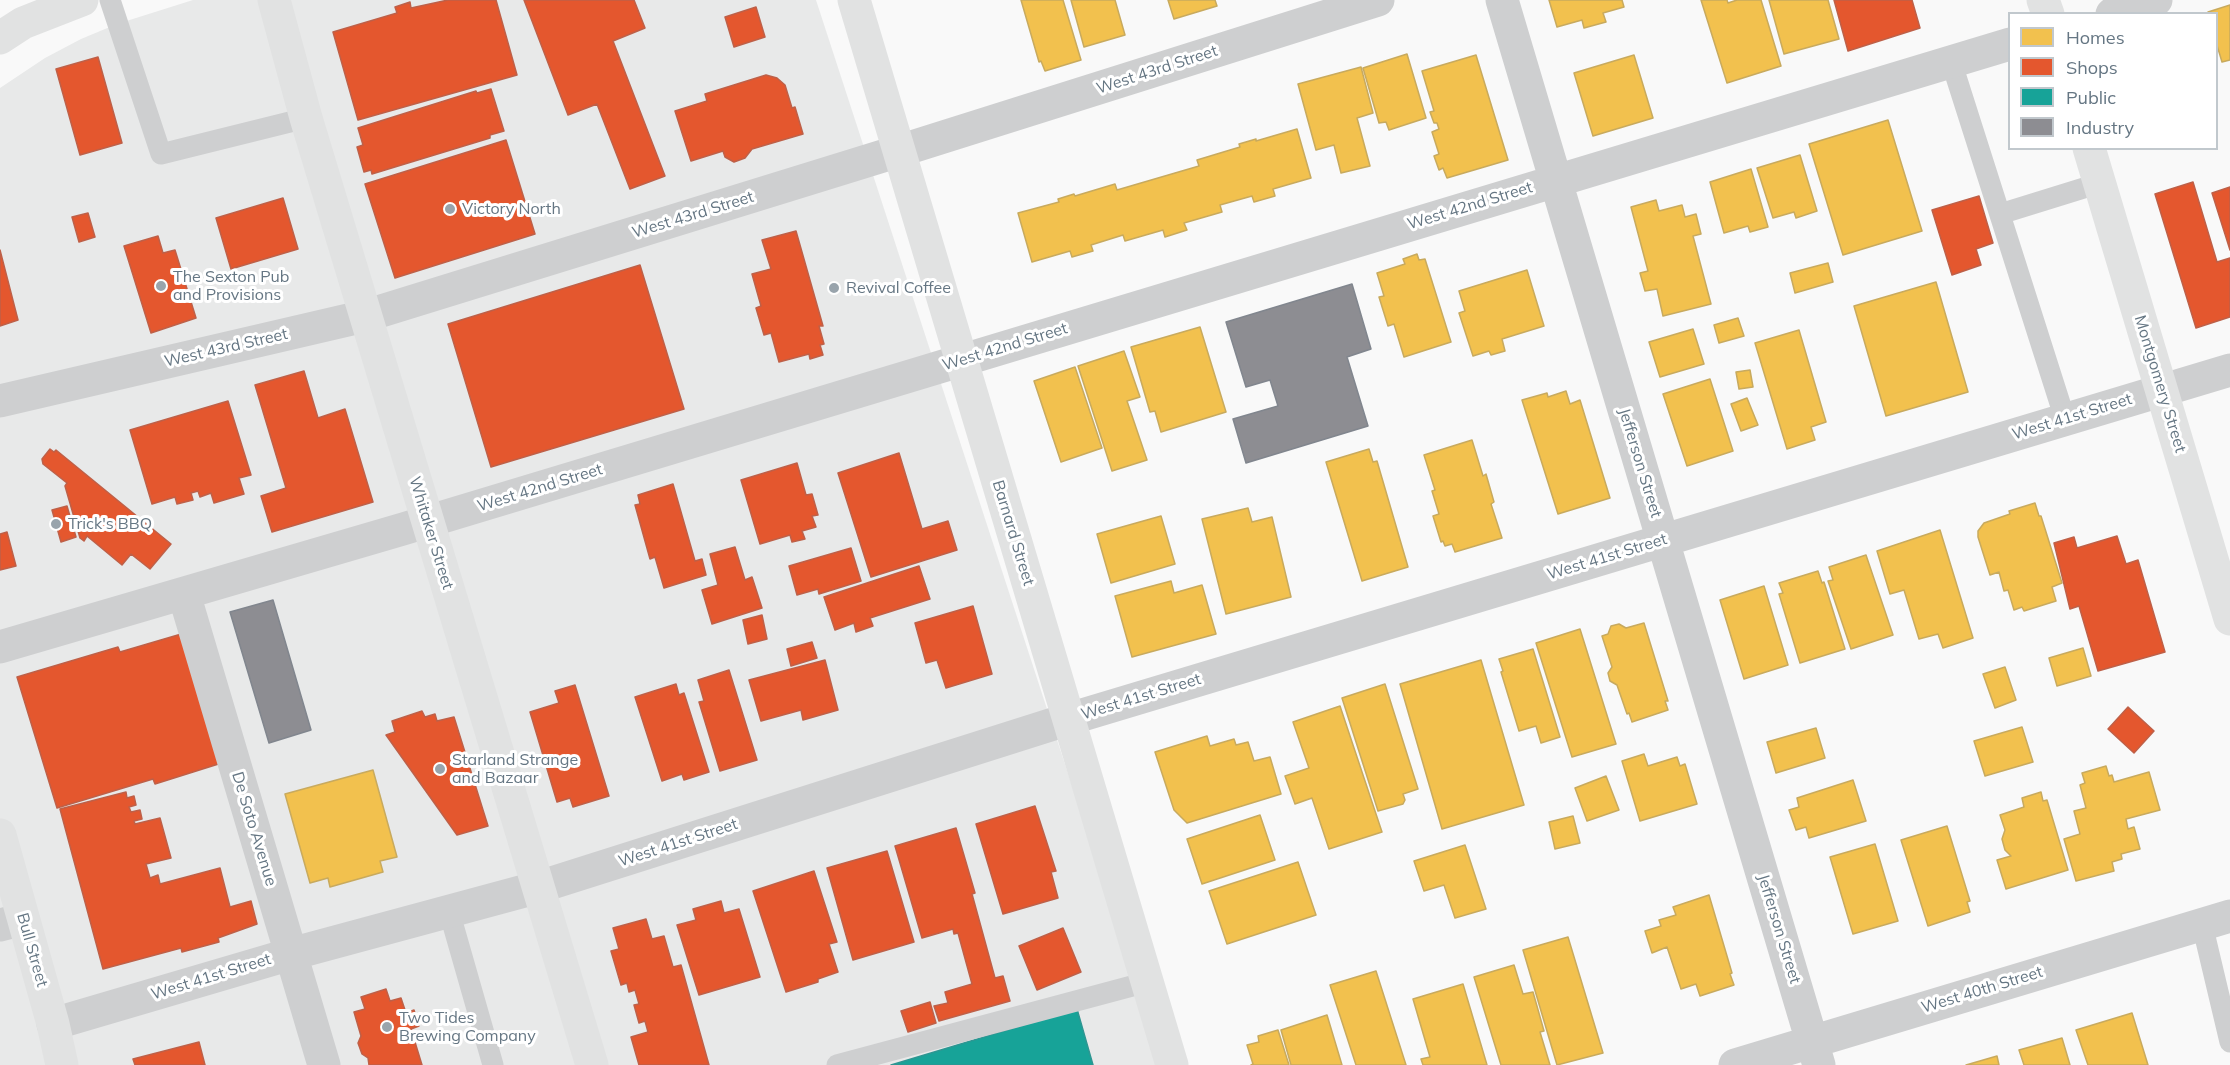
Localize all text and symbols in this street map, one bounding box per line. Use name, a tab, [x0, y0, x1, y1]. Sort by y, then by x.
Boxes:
legend	[2008, 12, 2218, 150]
text: Homes	[2066, 26, 2125, 49]
street label: West 43rd Street	[1094, 41, 1220, 99]
text: Shops	[2066, 56, 2118, 79]
text: Public	[2066, 86, 2116, 109]
text: Industry	[2066, 116, 2134, 139]
street label: West 42nd Street	[1405, 178, 1535, 234]
street label: West 43rd Street	[630, 187, 756, 243]
place label: Victory North	[462, 199, 561, 219]
marker: Victory North	[443, 202, 457, 216]
place label: The Sexton Pub and Provisions	[173, 267, 289, 305]
place label: Revival Coffee	[846, 278, 951, 298]
marker: The Sexton Pub and Provisions	[154, 279, 168, 293]
marker: Revival Coffee	[827, 281, 841, 295]
street label: Montgomery Street	[2130, 313, 2190, 455]
street label: West 42nd Street	[940, 319, 1070, 375]
street label: West 43rd Street	[162, 324, 290, 372]
street label: West 41st Street	[2010, 390, 2134, 444]
street label: Jefferson Street	[1614, 406, 1666, 520]
street label: West 42nd Street	[475, 460, 605, 516]
street label: Whitaker Street	[405, 474, 457, 592]
street label: Barnard Street	[988, 478, 1038, 588]
place label: Trick's BBQ	[68, 514, 152, 534]
marker: Trick's BBQ	[49, 517, 63, 531]
street label: West 41st Street	[1545, 530, 1669, 584]
street label: West 41st Street	[1079, 670, 1203, 724]
place label: Starland Strange and Bazaar	[452, 750, 578, 788]
marker: Starland Strange and Bazaar	[433, 762, 447, 776]
street label: De Soto Avenue	[228, 770, 280, 888]
street label: West 41st Street	[616, 815, 740, 871]
street label: Jefferson Street	[1753, 872, 1805, 986]
street label: Bull Street	[12, 911, 52, 989]
street label: West 41st Street	[149, 950, 273, 1004]
street label: West 40th Street	[1919, 962, 2045, 1018]
place label: Two Tides Brewing Company	[399, 1008, 536, 1046]
marker: Two Tides Brewing Company	[380, 1020, 394, 1034]

